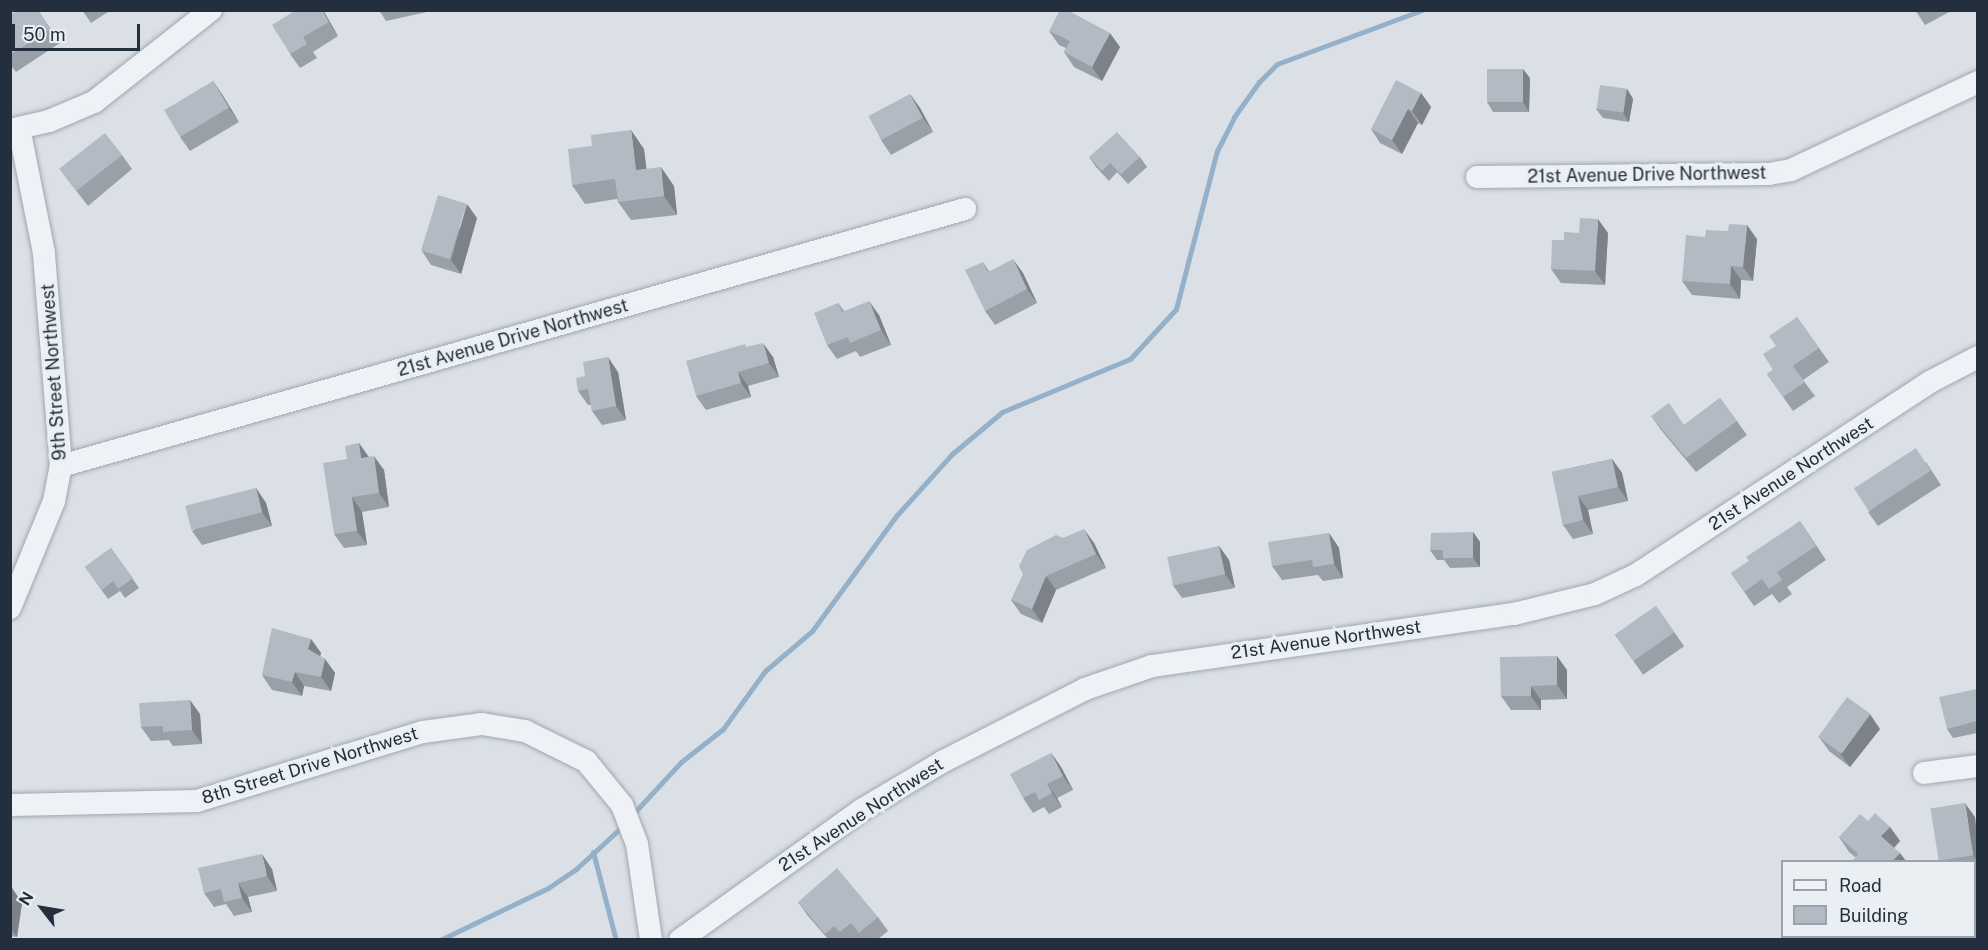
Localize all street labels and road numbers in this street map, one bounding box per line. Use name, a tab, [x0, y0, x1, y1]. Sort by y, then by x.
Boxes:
street label: 21st Avenue Drive Northwest	[1527, 162, 1767, 188]
street label: 9th Street Northwest	[37, 283, 71, 461]
street label: 21st Avenue Drive Northwest	[395, 295, 631, 381]
street label: 21st Avenue Northwest	[1705, 413, 1877, 535]
street label: 21st Avenue Northwest	[1229, 616, 1423, 664]
street label: 8th Street Drive Northwest	[199, 723, 421, 809]
street label: 21st Avenue Northwest	[775, 754, 947, 876]

